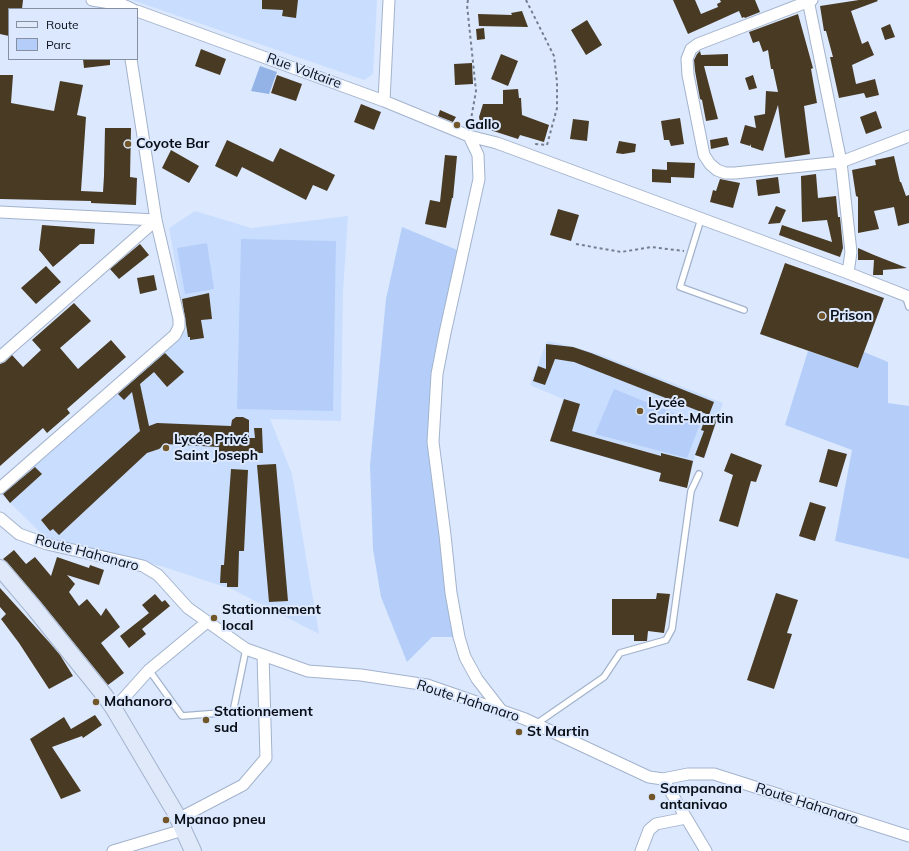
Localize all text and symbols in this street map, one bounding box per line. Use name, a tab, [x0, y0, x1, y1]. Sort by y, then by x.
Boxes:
legend	[8, 8, 138, 60]
text: Route	[46, 17, 79, 32]
text: Parc	[46, 37, 71, 52]
street label: Rue Voltaire	[264, 50, 344, 92]
place label: Gallo	[465, 117, 500, 133]
marker: Gallo	[452, 120, 462, 130]
place label: Coyote Bar	[136, 136, 210, 152]
marker: Coyote Bar	[123, 139, 133, 149]
place label: Prison	[830, 308, 872, 324]
marker: Prison	[817, 311, 827, 321]
place label: Lycée Saint-Martin	[648, 395, 733, 428]
marker: Lycée Saint-Martin	[635, 406, 645, 416]
place label: Lycée Privé Saint Joseph	[174, 432, 258, 464]
marker: Lycée Privé Saint Joseph	[161, 443, 171, 453]
street label: Route Hahanaro	[33, 531, 141, 575]
place label: Stationnement local	[222, 602, 321, 634]
marker: Stationnement local	[209, 613, 219, 623]
street label: Route Hahanaro	[415, 676, 521, 726]
place label: Mahanoro	[104, 694, 172, 710]
marker: Mahanoro	[91, 697, 101, 707]
place label: Stationnement sud	[214, 704, 313, 736]
marker: Stationnement sud	[201, 715, 211, 725]
place label: St Martin	[527, 724, 589, 740]
marker: St Martin	[514, 727, 524, 737]
street label: Route Hahanaro	[754, 779, 860, 829]
place label: Sampanana antanivao	[660, 781, 742, 814]
marker: Sampanana antanivao	[647, 792, 657, 802]
place label: Mpanao pneu	[174, 812, 266, 828]
marker: Mpanao pneu	[161, 815, 171, 825]

